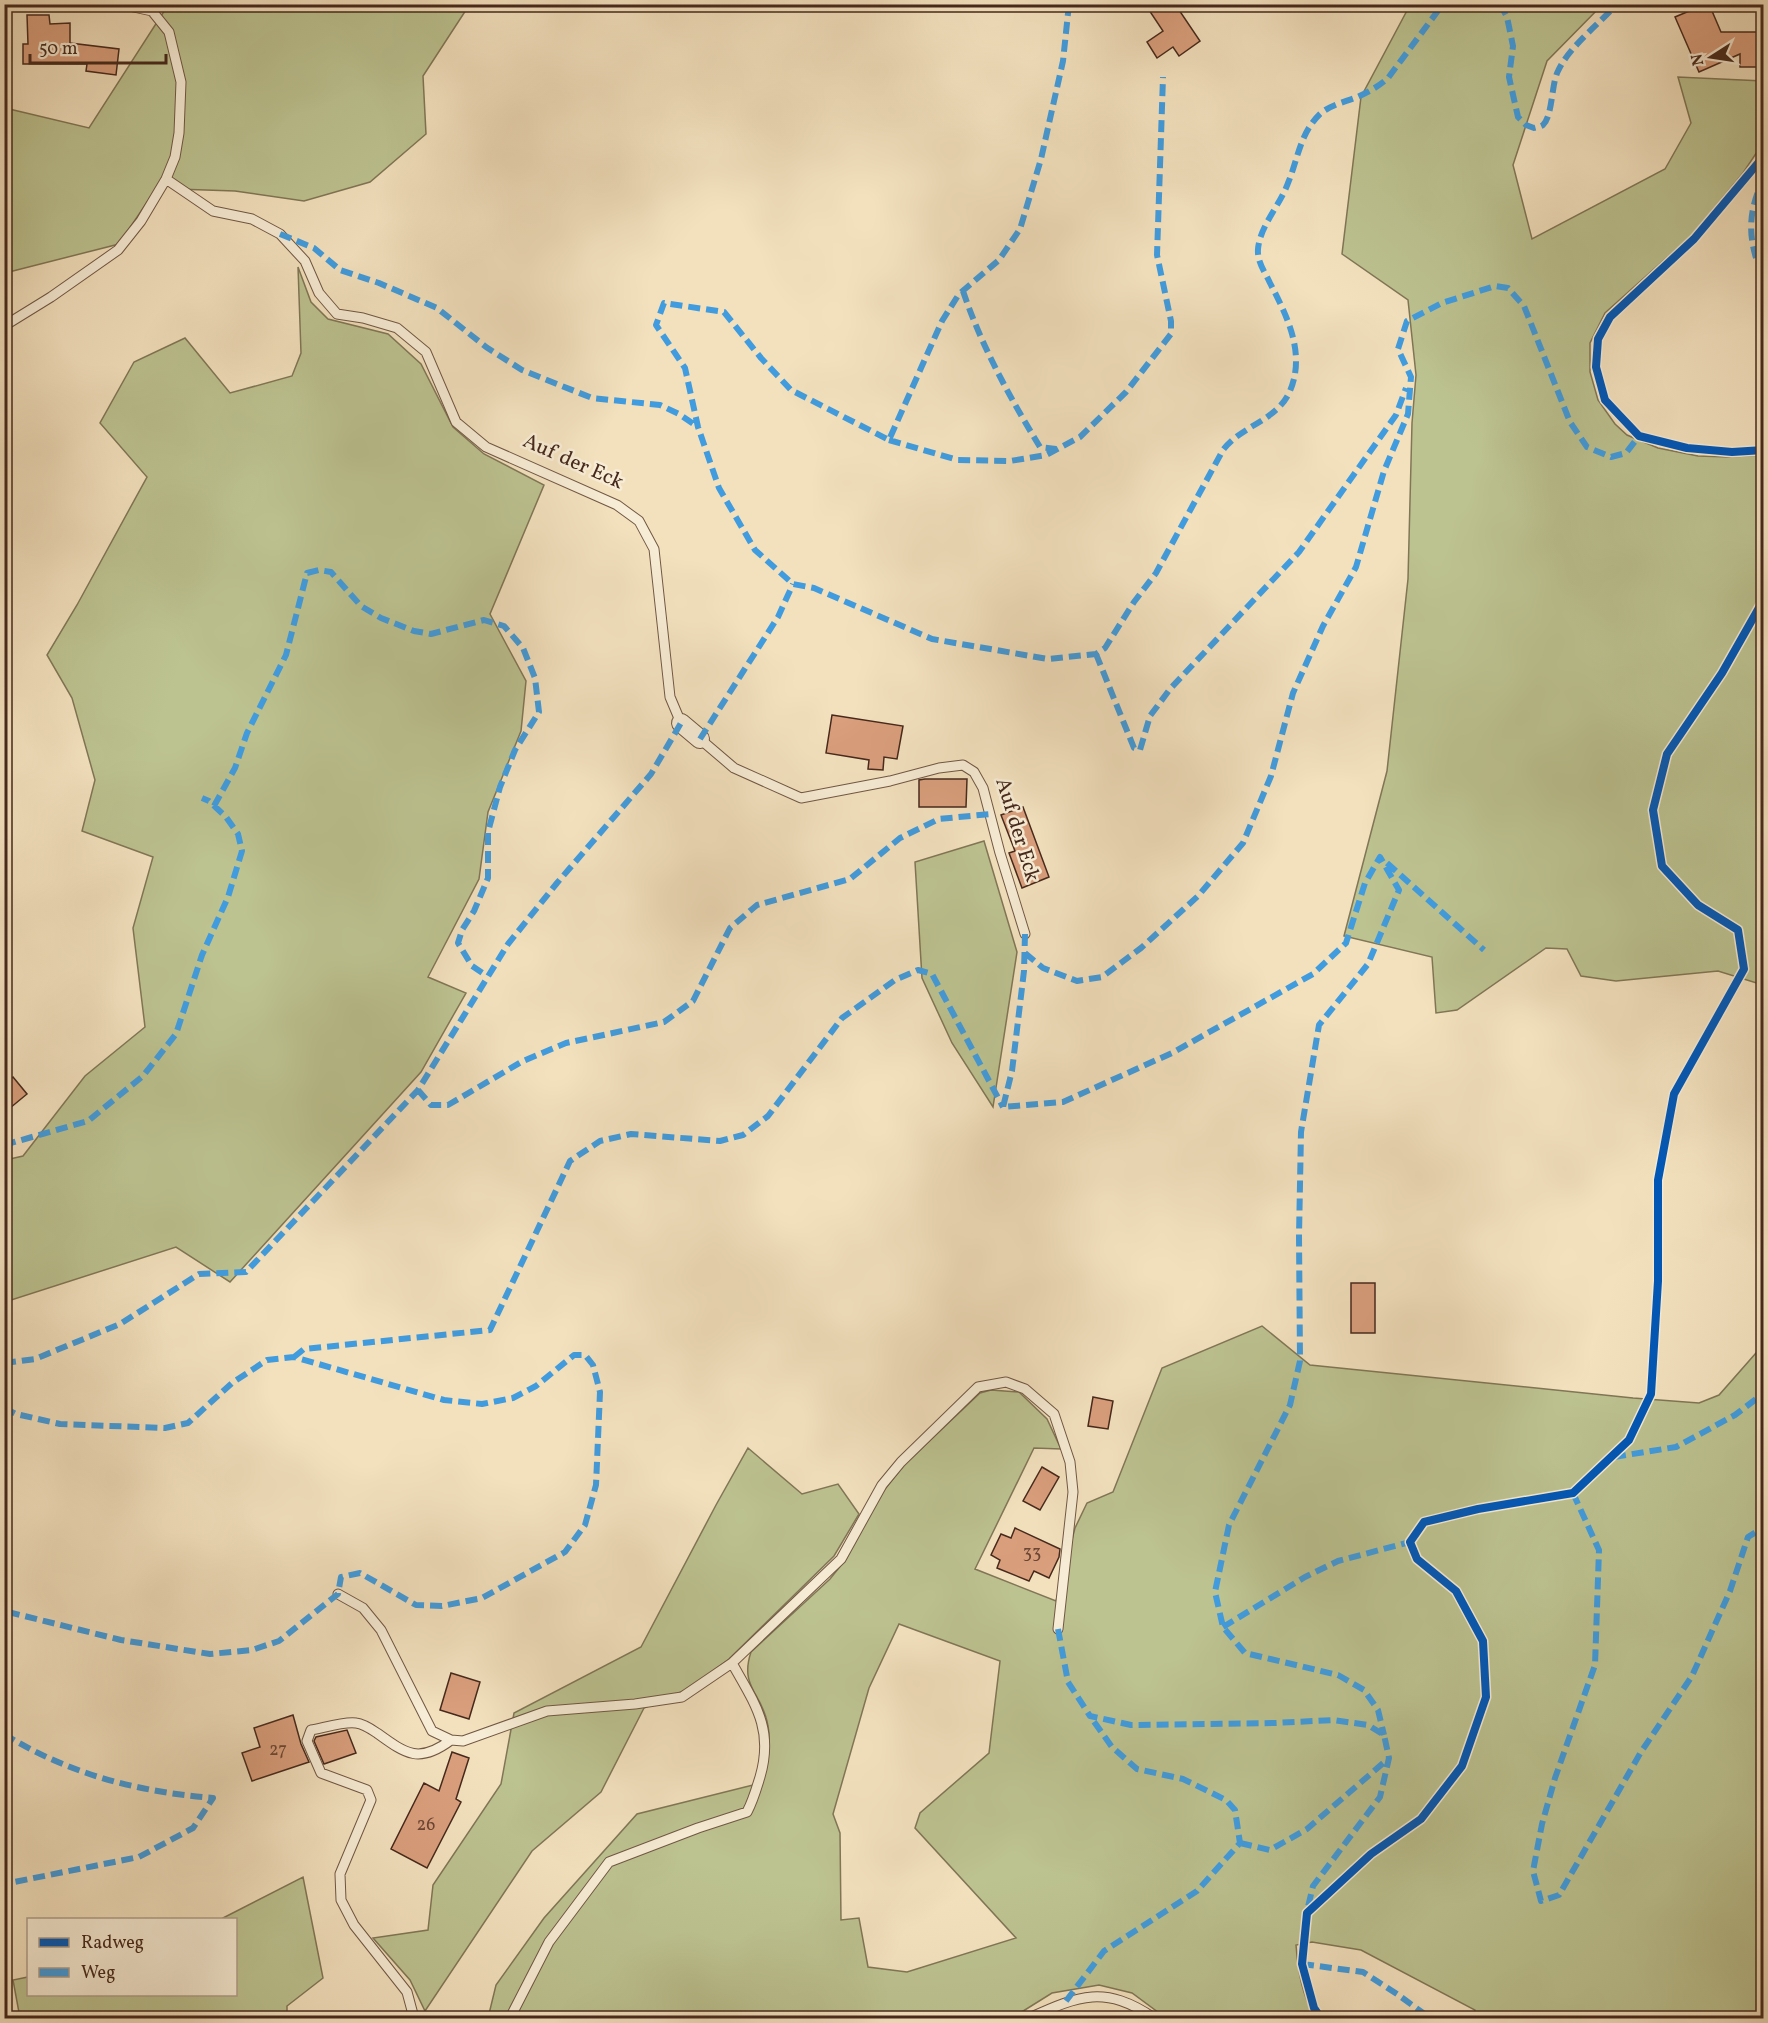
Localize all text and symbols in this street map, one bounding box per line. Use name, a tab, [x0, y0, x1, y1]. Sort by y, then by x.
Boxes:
scale bar	[30, 27, 166, 65]
north arrow	[1681, 27, 1741, 87]
text: 50 m	[39, 37, 78, 62]
text: N	[1686, 51, 1710, 68]
street label: Auf der Eck	[518, 427, 628, 497]
street label: Auf der Eck	[987, 774, 1047, 886]
house number: 33	[1023, 1541, 1041, 1566]
house number: 27	[269, 1738, 287, 1763]
house number: 26	[417, 1813, 435, 1838]
legend	[27, 1918, 237, 1996]
text: Radweg	[81, 1931, 144, 1956]
text: Weg	[81, 1961, 115, 1986]

